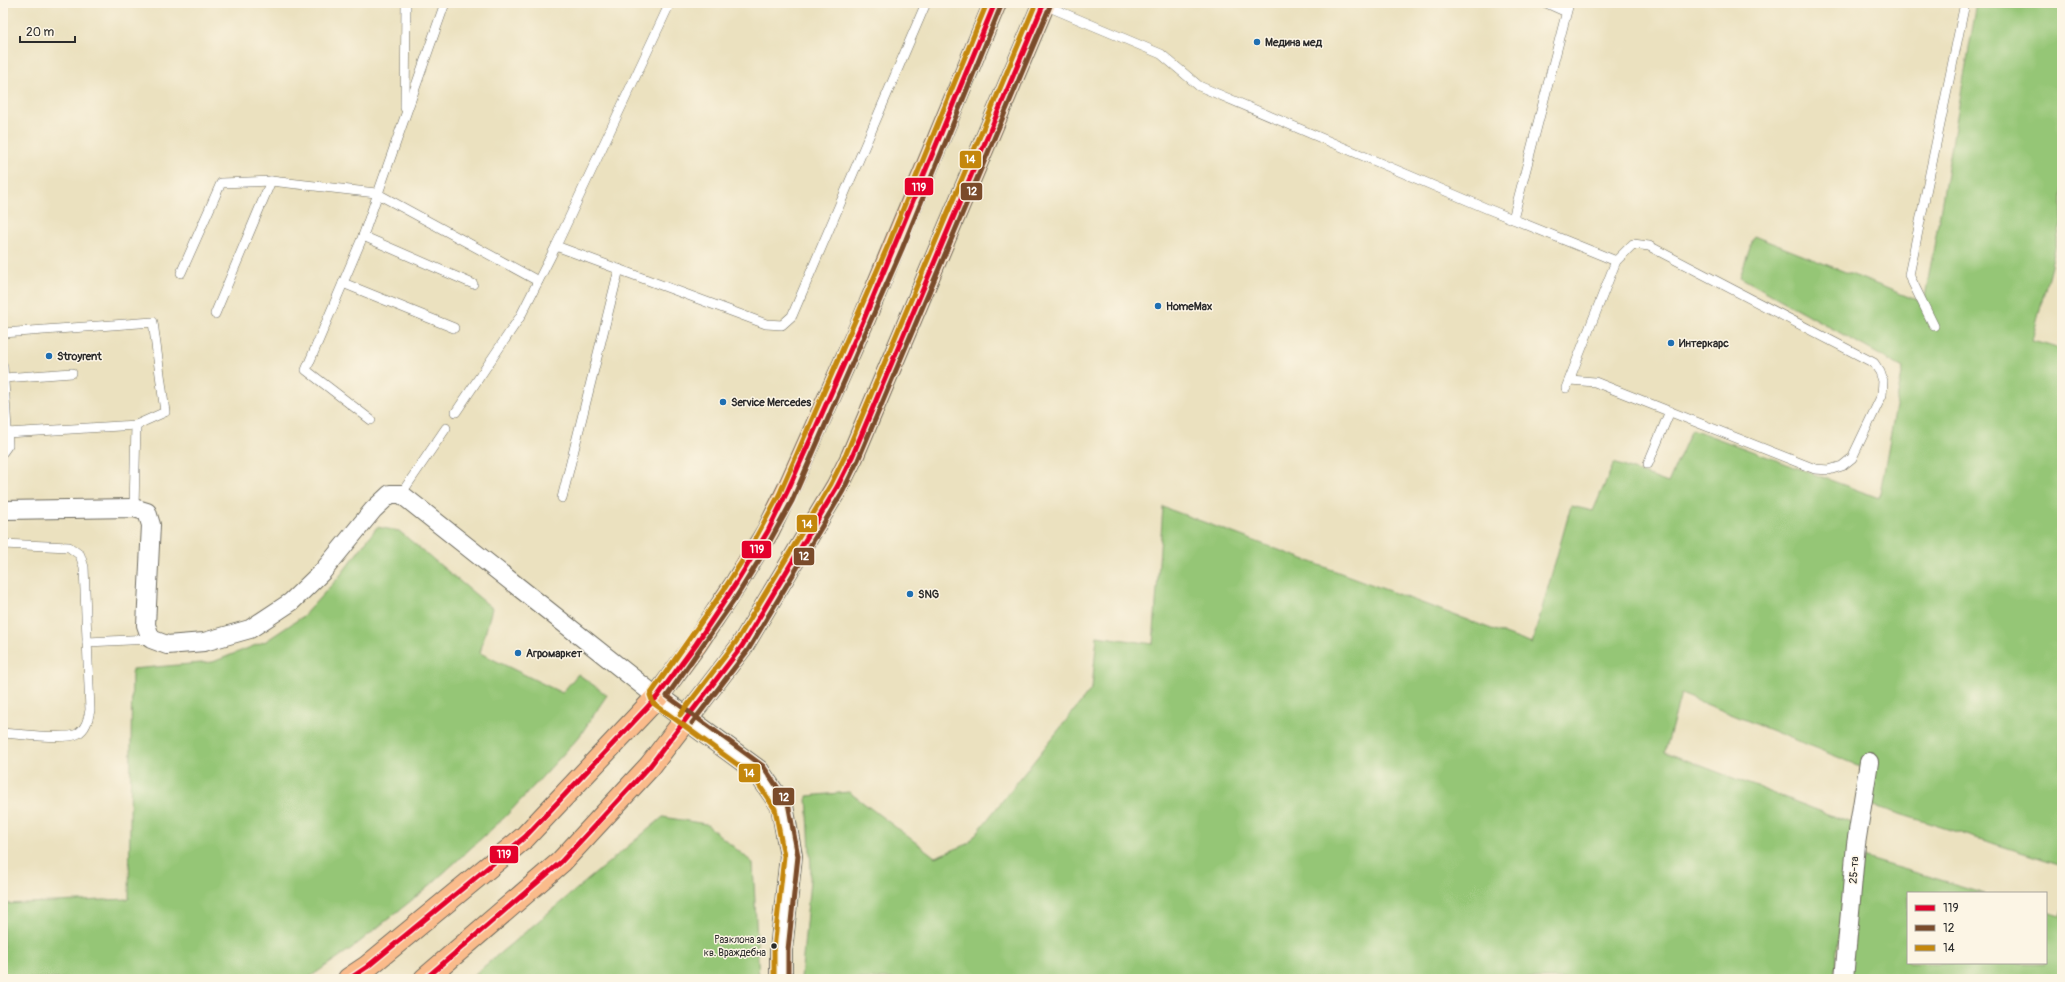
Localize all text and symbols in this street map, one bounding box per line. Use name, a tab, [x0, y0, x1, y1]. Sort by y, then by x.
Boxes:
scale bar	[20, 18, 75, 44]
text: 20 m	[26, 25, 55, 40]
place label: Медина мед	[1265, 36, 1323, 49]
marker: Медина мед	[1252, 37, 1262, 47]
line badge: 14	[959, 150, 982, 169]
text: 14	[965, 153, 976, 166]
line badge: 119	[904, 177, 934, 196]
text: 119	[912, 181, 926, 194]
line badge: 12	[960, 182, 983, 201]
text: 12	[967, 185, 977, 198]
place label: HomeMax	[1166, 300, 1213, 313]
marker: HomeMax	[1153, 301, 1163, 311]
place label: Интеркарс	[1679, 337, 1729, 350]
marker: Интеркарс	[1666, 338, 1676, 348]
place label: Stroyrent	[57, 350, 102, 363]
marker: Stroyrent	[44, 351, 54, 361]
place label: Service Mercedes	[731, 396, 811, 409]
marker: Service Mercedes	[718, 397, 728, 407]
line badge: 14	[796, 514, 818, 533]
text: 14	[802, 518, 813, 531]
line badge: 119	[741, 540, 772, 559]
text: 119	[750, 543, 764, 556]
line badge: 12	[793, 547, 815, 566]
text: 12	[799, 550, 809, 563]
place label: SNG	[918, 588, 939, 601]
marker: SNG	[905, 589, 915, 599]
place label: Агромаркет	[526, 647, 583, 660]
marker: Агромаркет	[513, 648, 523, 658]
line badge: 14	[738, 763, 761, 783]
text: 14	[744, 767, 755, 780]
line badge: 12	[772, 787, 795, 806]
text: 12	[779, 791, 789, 804]
line badge: 119	[489, 845, 519, 864]
text: 119	[497, 848, 511, 861]
street label: 25-та	[1847, 856, 1861, 884]
legend	[1907, 892, 2047, 964]
text: 119	[1943, 901, 1959, 916]
text: 12	[1943, 921, 1955, 936]
place label: Разклона за кв. Враждебна	[704, 934, 766, 959]
marker: Разклона за кв. Враждебна	[769, 941, 779, 951]
text: 14	[1943, 941, 1955, 956]

